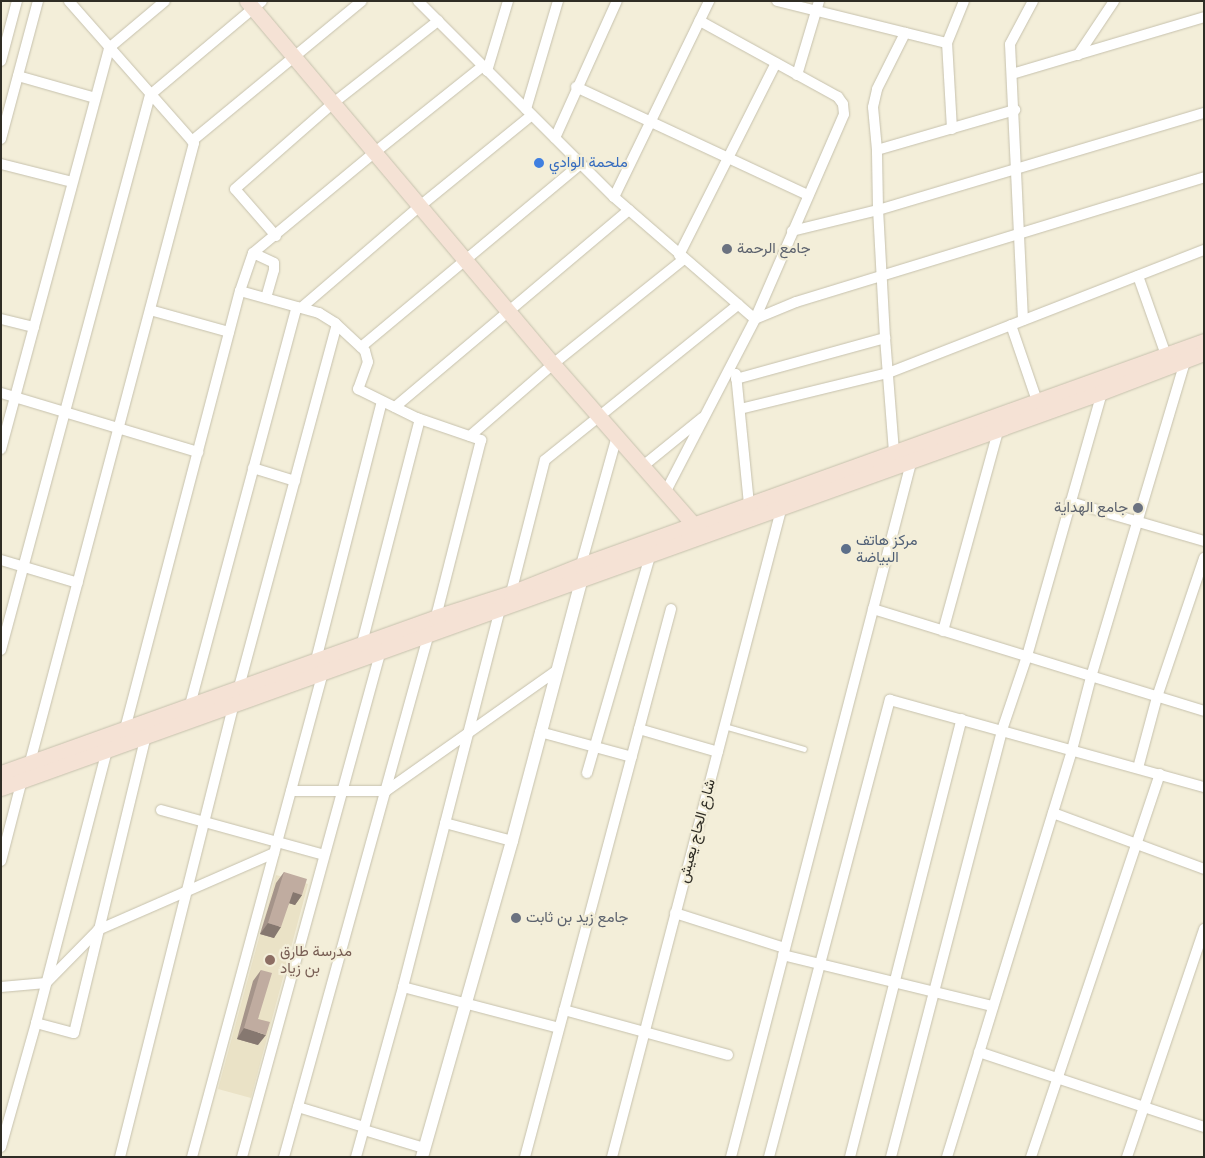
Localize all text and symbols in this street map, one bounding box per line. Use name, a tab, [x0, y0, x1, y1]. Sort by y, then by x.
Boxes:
place label: ملحمة الوادي	[549, 154, 628, 172]
marker: ملحمة الوادي	[533, 157, 545, 169]
place label: جامع الرحمة	[737, 240, 811, 258]
marker: جامع الرحمة	[721, 243, 733, 255]
place label: جامع الهداية	[1054, 499, 1128, 517]
marker: جامع الهداية	[1132, 502, 1144, 514]
place label: مركز هاتف البياضة	[856, 531, 917, 566]
marker: مركز هاتف البياضة	[840, 543, 852, 555]
street label: شارع الحاج يعيش	[674, 777, 720, 885]
place label: جامع زيد بن ثابت	[526, 909, 628, 927]
marker: جامع زيد بن ثابت	[510, 912, 522, 924]
place label: مدرسة طارق بن زياد	[280, 942, 352, 977]
marker: مدرسة طارق بن زياد	[264, 954, 276, 966]

